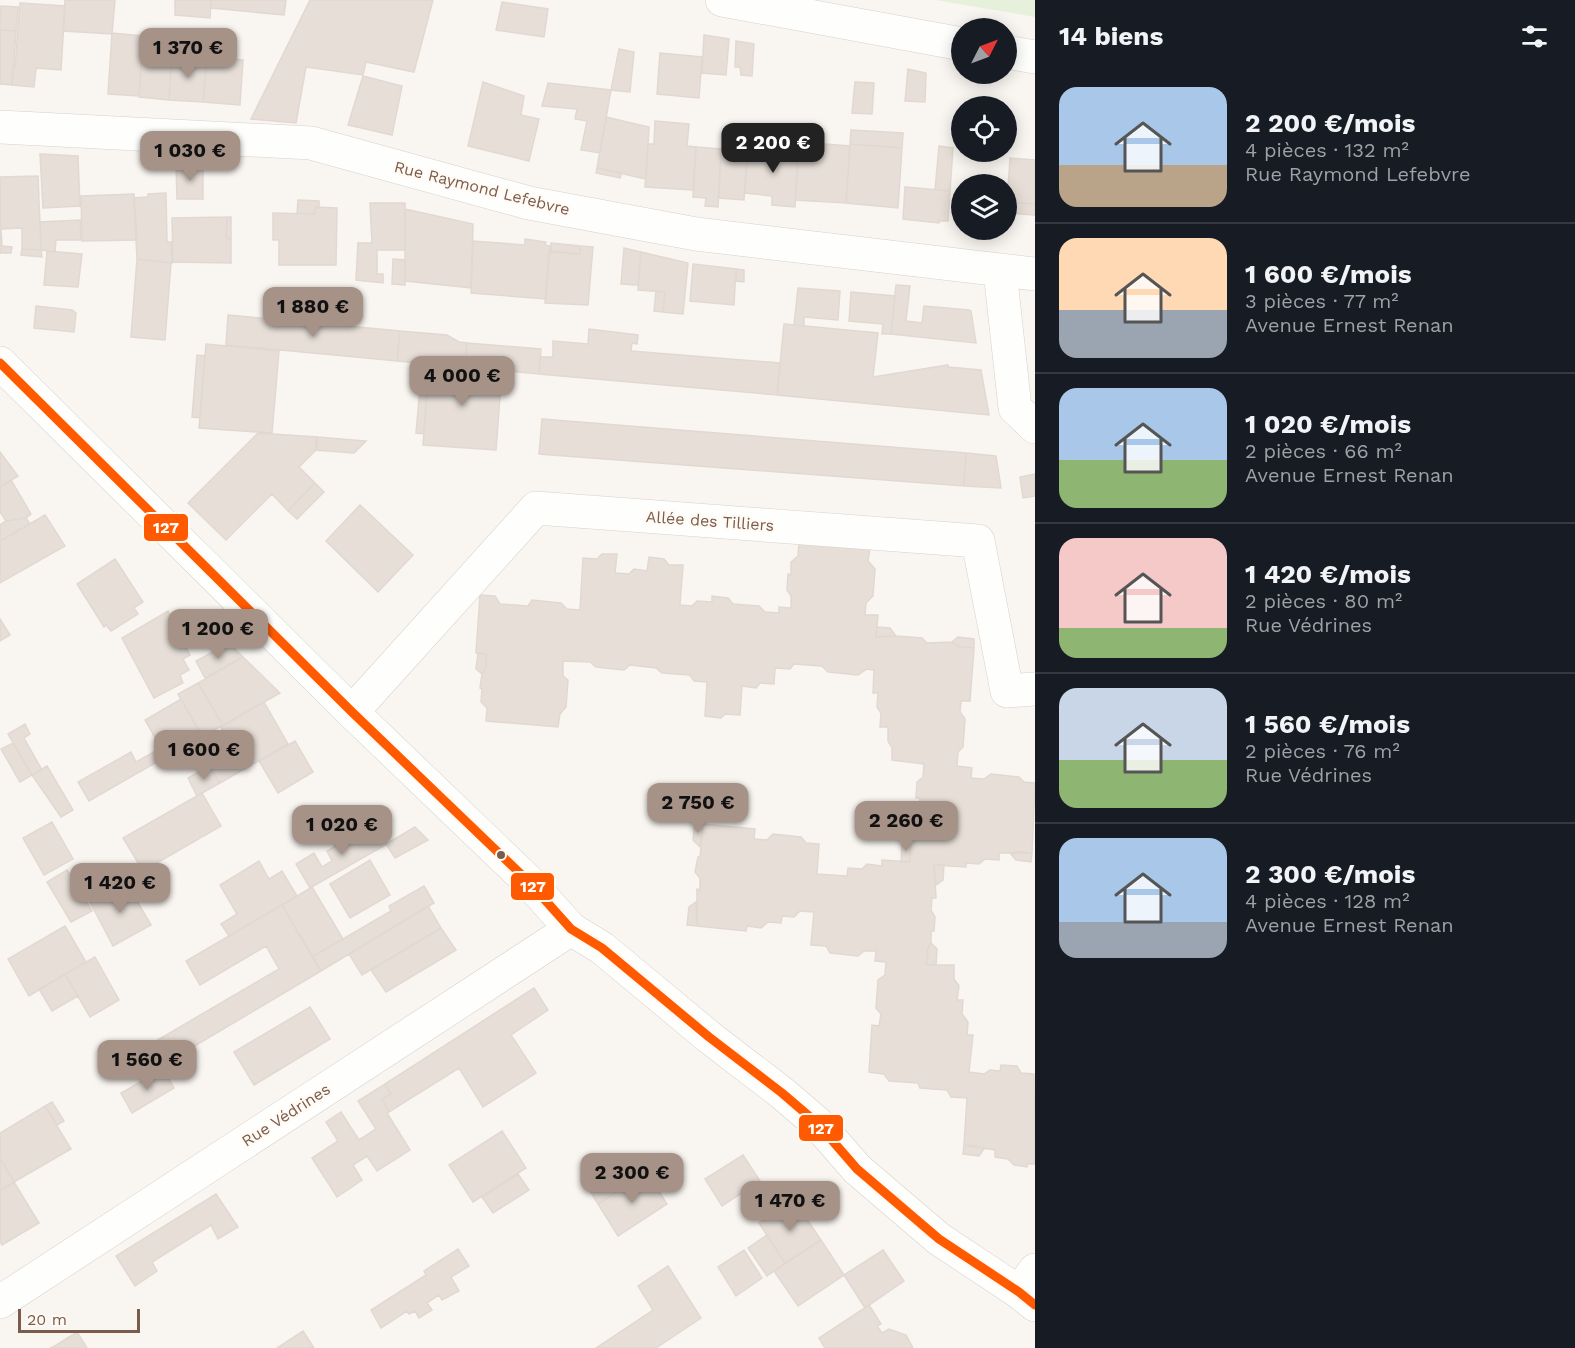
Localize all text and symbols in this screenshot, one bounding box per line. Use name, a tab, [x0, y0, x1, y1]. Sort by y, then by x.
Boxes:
north arrow	[951, 18, 1017, 84]
map controls	[951, 18, 1017, 240]
icon: filters	[1518, 20, 1551, 53]
text: 14 biens	[1059, 21, 1163, 51]
pin: 1 370 €	[133, 28, 243, 79]
text: 1 370 €	[153, 35, 223, 59]
button: locate	[951, 96, 1017, 162]
text: 2 200 €/mois	[1245, 108, 1415, 138]
icon: home	[1107, 111, 1179, 183]
pin: 2 200 €	[718, 123, 828, 174]
text: 2 200 €	[735, 130, 811, 154]
pin: 1 030 €	[135, 131, 245, 182]
text: 1 030 €	[154, 138, 226, 162]
text: 4 pièces · 132 m²	[1245, 138, 1409, 162]
street label: Rue Raymond Lefebvre	[392, 157, 572, 219]
text: Rue Raymond Lefebvre	[1245, 162, 1470, 186]
button: layers	[951, 174, 1017, 240]
text: 1 600 €/mois	[1245, 259, 1412, 289]
icon: home	[1107, 262, 1179, 334]
pin: 1 880 €	[258, 287, 368, 338]
text: 3 pièces · 77 m²	[1245, 289, 1399, 313]
text: 1 880 €	[277, 294, 349, 318]
text: Avenue Ernest Renan	[1245, 313, 1454, 337]
pin: 4 000 €	[407, 356, 517, 407]
text: 4 000 €	[423, 363, 501, 387]
text: 1 020 €/mois	[1245, 409, 1411, 439]
icon: home	[1107, 412, 1179, 484]
text: 2 pièces · 66 m²	[1245, 439, 1402, 463]
text: Avenue Ernest Renan	[1245, 463, 1454, 487]
street label: Allée des Tilliers	[645, 507, 775, 535]
line badge: 127	[143, 513, 189, 542]
text: 127	[153, 518, 179, 537]
text: 1 420 €/mois	[1245, 559, 1411, 589]
icon: home	[1107, 562, 1179, 634]
text: 2 pièces · 80 m²	[1245, 589, 1402, 613]
pin: 1 200 €	[163, 609, 273, 660]
text: Rue Védrines	[1245, 613, 1372, 637]
text: 1 200 €	[182, 616, 254, 640]
text: 1 560 €/mois	[1245, 709, 1410, 739]
icon: home	[1107, 712, 1179, 784]
pin: 1 600 €	[149, 730, 259, 781]
text: 1 600 €	[168, 737, 240, 761]
text: 2 pièces · 76 m²	[1245, 739, 1400, 763]
text: Rue Védrines	[1245, 763, 1372, 787]
pin: 2 750 €	[643, 783, 753, 834]
text: 2 750 €	[661, 790, 735, 814]
pin: 2 260 €	[851, 801, 961, 852]
pin: 1 020 €	[287, 805, 397, 856]
text: 2 260 €	[869, 808, 943, 832]
text: 1 020 €	[306, 812, 378, 836]
unlabelled marker	[495, 849, 507, 861]
text: 2 300 €/mois	[1245, 859, 1415, 889]
icon: home	[1107, 862, 1179, 934]
pin: 1 420 €	[65, 863, 175, 914]
text: 1 420 €	[84, 870, 156, 894]
line badge: 127	[510, 872, 555, 901]
text: 127	[520, 877, 546, 896]
text: 4 pièces · 128 m²	[1245, 889, 1409, 913]
text: Avenue Ernest Renan	[1245, 913, 1454, 937]
pin: 1 560 €	[92, 1040, 202, 1091]
text: 1 560 €	[112, 1047, 182, 1071]
street label: Rue Védrines	[238, 1079, 334, 1151]
line badge: 127	[798, 1114, 844, 1142]
text: 127	[808, 1119, 834, 1138]
pin: 2 300 €	[577, 1153, 687, 1204]
text: 2 300 €	[594, 1160, 670, 1184]
pin: 1 470 €	[735, 1181, 845, 1232]
text: 1 470 €	[755, 1188, 825, 1212]
scale bar	[18, 1306, 140, 1334]
text: 20 m	[27, 1310, 67, 1329]

